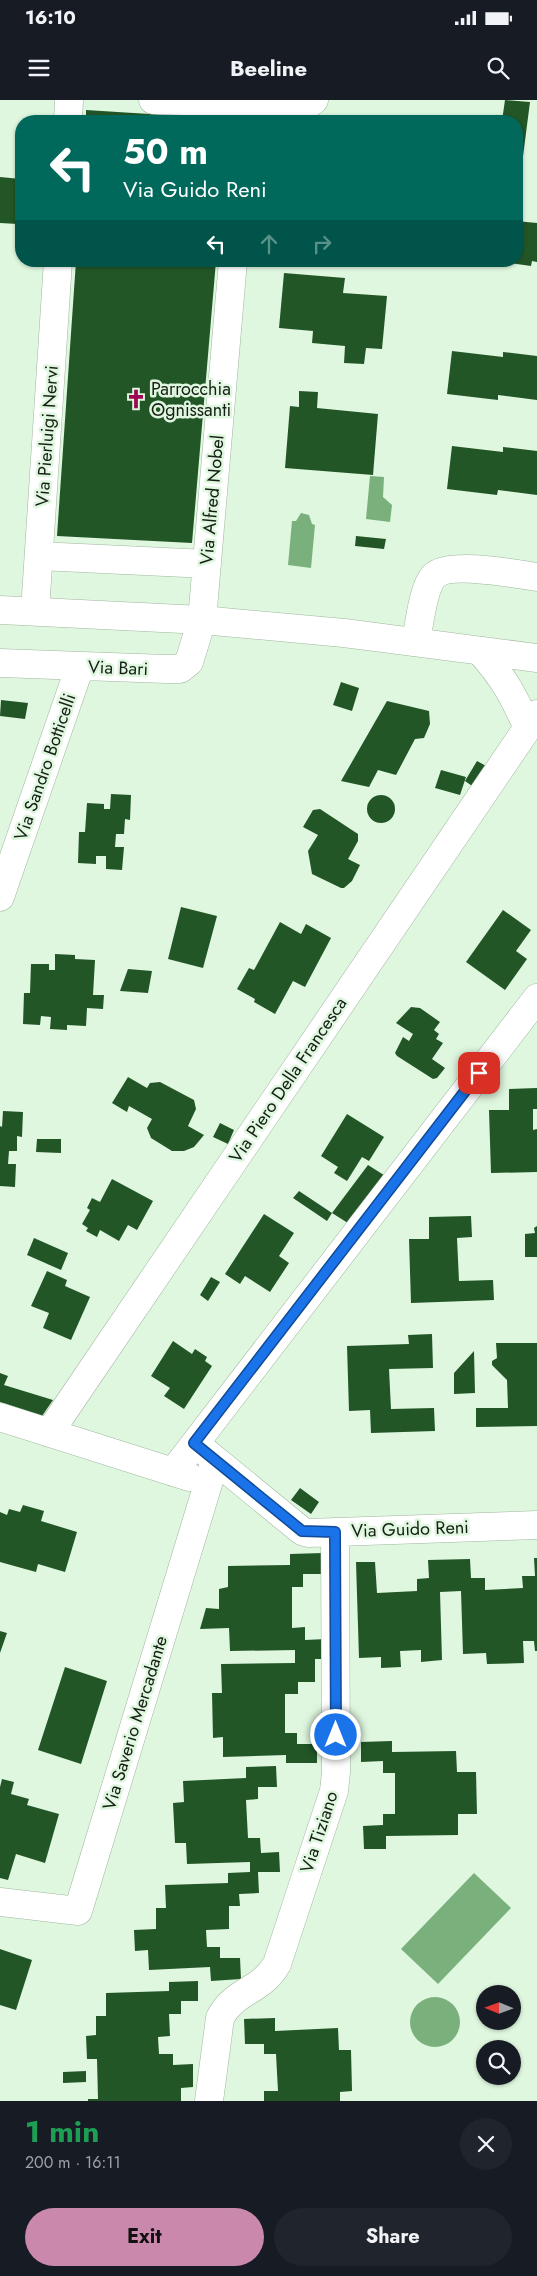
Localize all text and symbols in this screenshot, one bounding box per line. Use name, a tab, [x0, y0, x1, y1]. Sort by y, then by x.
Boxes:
text: 16:10	[25, 4, 76, 31]
text: Beeline	[230, 52, 307, 84]
icon: menu	[25, 54, 53, 82]
icon: search	[484, 54, 512, 82]
text: 50 m	[123, 127, 208, 177]
icon: left	[40, 135, 105, 200]
text: Via Guido Reni	[123, 173, 267, 205]
icon: left	[202, 230, 230, 258]
icon: ahead	[255, 230, 283, 258]
icon: right	[308, 230, 336, 258]
street label: Via Pierluigi Nervi	[29, 364, 65, 508]
place label: Parrocchia Ognissanti	[151, 376, 231, 423]
church icon: Parrocchia Ognissanti	[125, 388, 147, 410]
street label: Via Alfred Nobel	[193, 434, 231, 566]
street label: Via Bari	[87, 654, 149, 682]
street label: Via Sandro Botticelli	[8, 690, 82, 844]
street label: Via Piero Della Francesca	[223, 992, 353, 1168]
pin	[458, 1052, 500, 1094]
icon: arrive	[465, 1059, 493, 1087]
street label: Via Guido Reni	[351, 1514, 469, 1544]
street label: Via Saverio Mercadante	[96, 1633, 174, 1813]
position arrow	[309, 1708, 361, 1760]
street label: Via Tiziano	[294, 1788, 344, 1876]
north arrow	[476, 1985, 521, 2030]
map controls	[476, 1985, 521, 2085]
button: search	[476, 2040, 521, 2085]
text: 1 min	[25, 2110, 99, 2153]
button: close	[460, 2118, 512, 2170]
text: 200 m · 16:11	[25, 2151, 121, 2174]
button: Exit	[25, 2208, 264, 2266]
button: Share	[274, 2208, 512, 2266]

